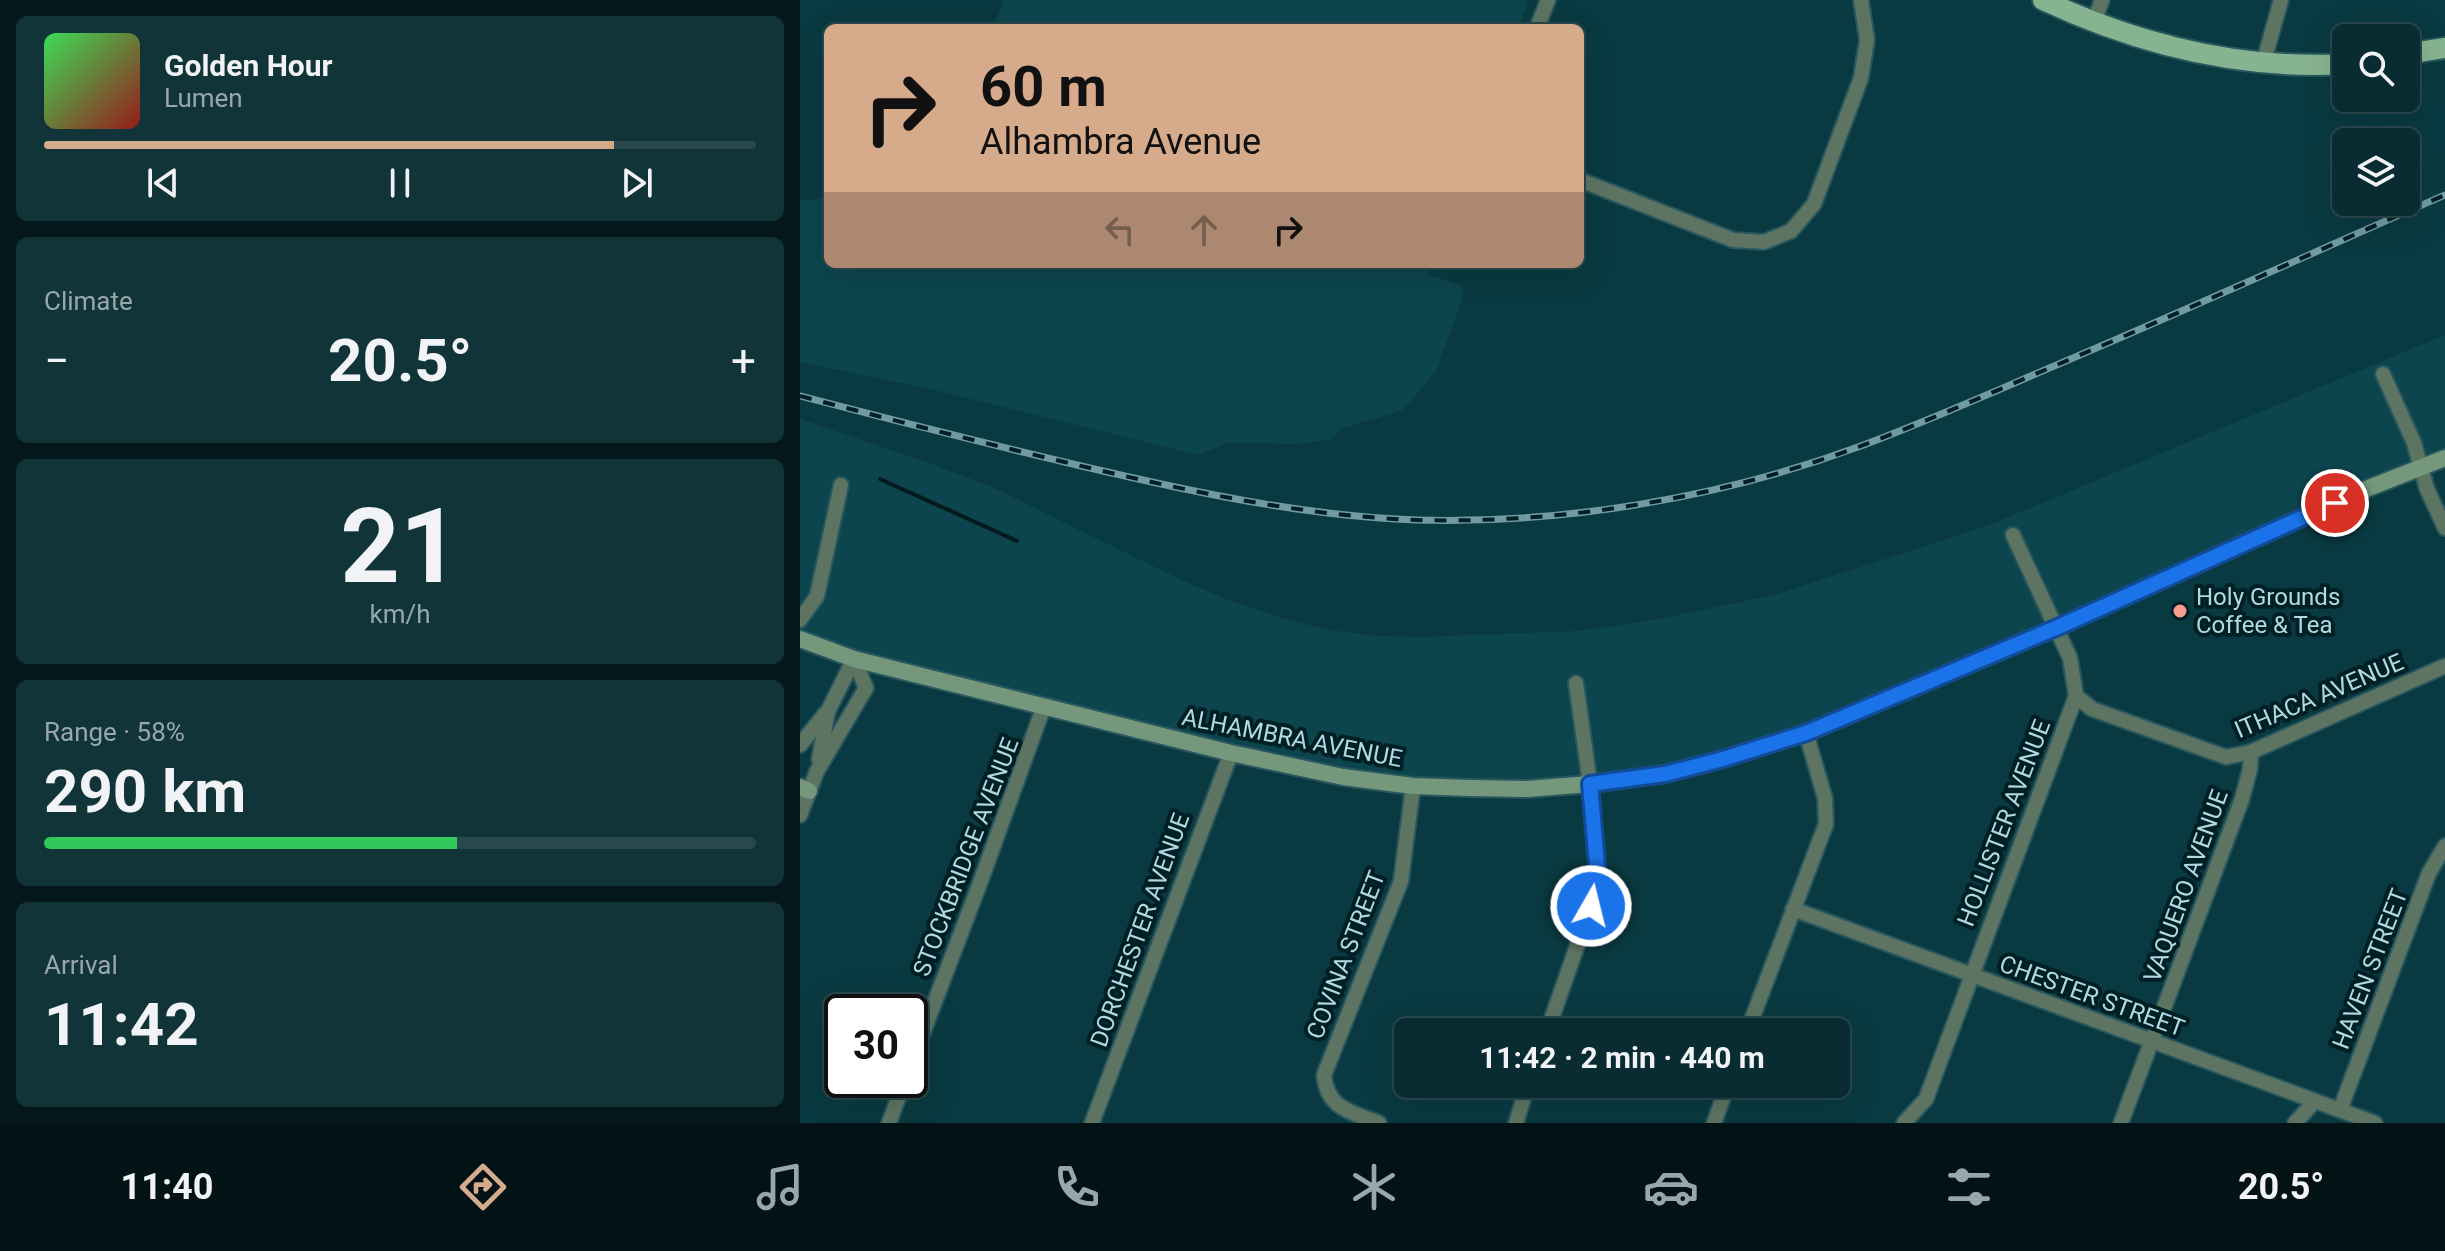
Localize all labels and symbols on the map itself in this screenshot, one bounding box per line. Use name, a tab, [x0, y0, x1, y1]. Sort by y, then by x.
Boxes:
pin	[2301, 469, 2369, 537]
place label: Holy Grounds Coffee & Tea	[2196, 583, 2340, 639]
marker: Holy Grounds Coffee & Tea	[2171, 602, 2189, 620]
street label: ITHACA AVENUE	[2230, 648, 2408, 744]
street label: ALHAMBRA AVENUE	[1180, 703, 1404, 773]
street label: HOLLISTER AVENUE	[1952, 716, 2056, 930]
street label: STOCKBRIDGE AVENUE	[908, 734, 1024, 980]
street label: VAQUERO AVENUE	[2138, 786, 2234, 986]
street label: DORCHESTER AVENUE	[1085, 809, 1195, 1051]
position arrow	[1549, 864, 1633, 948]
street label: COVINA STREET	[1301, 867, 1391, 1043]
street label: HAVEN STREET	[2327, 885, 2413, 1053]
street label: CHESTER STREET	[1996, 950, 2188, 1042]
speed limit sign: 30	[824, 994, 928, 1098]

